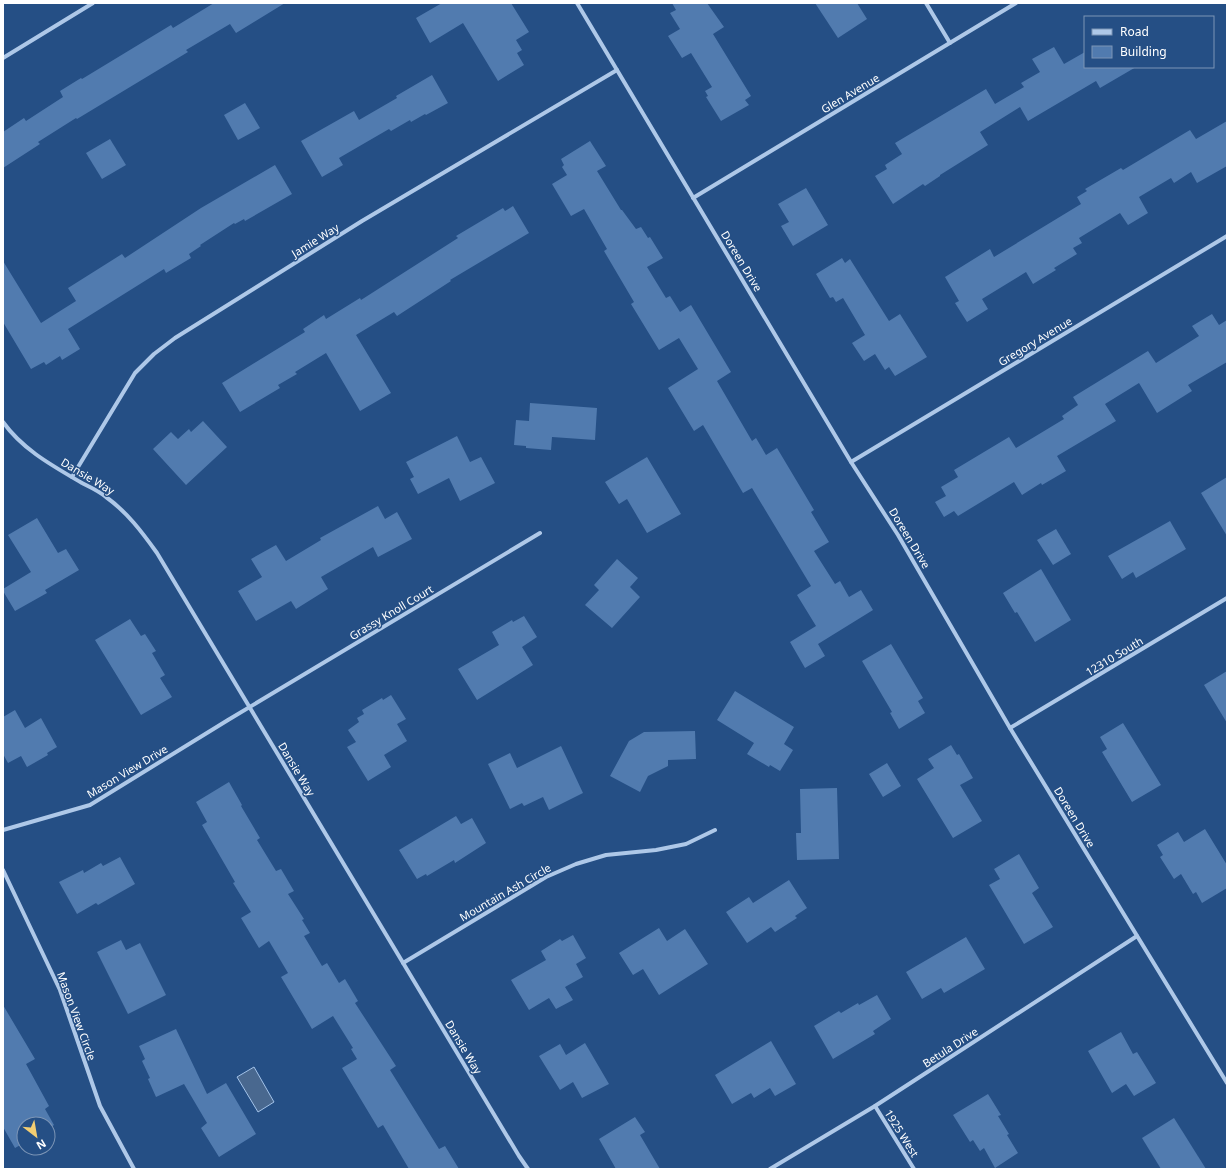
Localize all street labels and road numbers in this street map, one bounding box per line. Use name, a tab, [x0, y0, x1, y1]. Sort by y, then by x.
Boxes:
street label: Glen Avenue	[818, 70, 882, 116]
street label: Jamie Way	[288, 219, 342, 261]
street label: Doreen Drive	[718, 228, 766, 294]
street label: Gregory Avenue	[995, 313, 1075, 369]
street label: Dansie Way	[58, 454, 118, 498]
street label: Doreen Drive	[886, 505, 934, 571]
street label: Grassy Knoll Court	[346, 581, 436, 643]
street label: 12310 South	[1082, 633, 1146, 679]
street label: Dansie Way	[275, 739, 319, 799]
street label: Mason View Drive	[84, 741, 170, 801]
street label: Doreen Drive	[1051, 784, 1099, 850]
street label: Mountain Ash Circle	[457, 860, 553, 924]
street label: Mason View Circle	[54, 970, 100, 1062]
street label: Dansie Way	[442, 1017, 486, 1077]
street label: Betula Drive	[919, 1023, 981, 1071]
street label: 1925 West	[881, 1106, 923, 1160]

